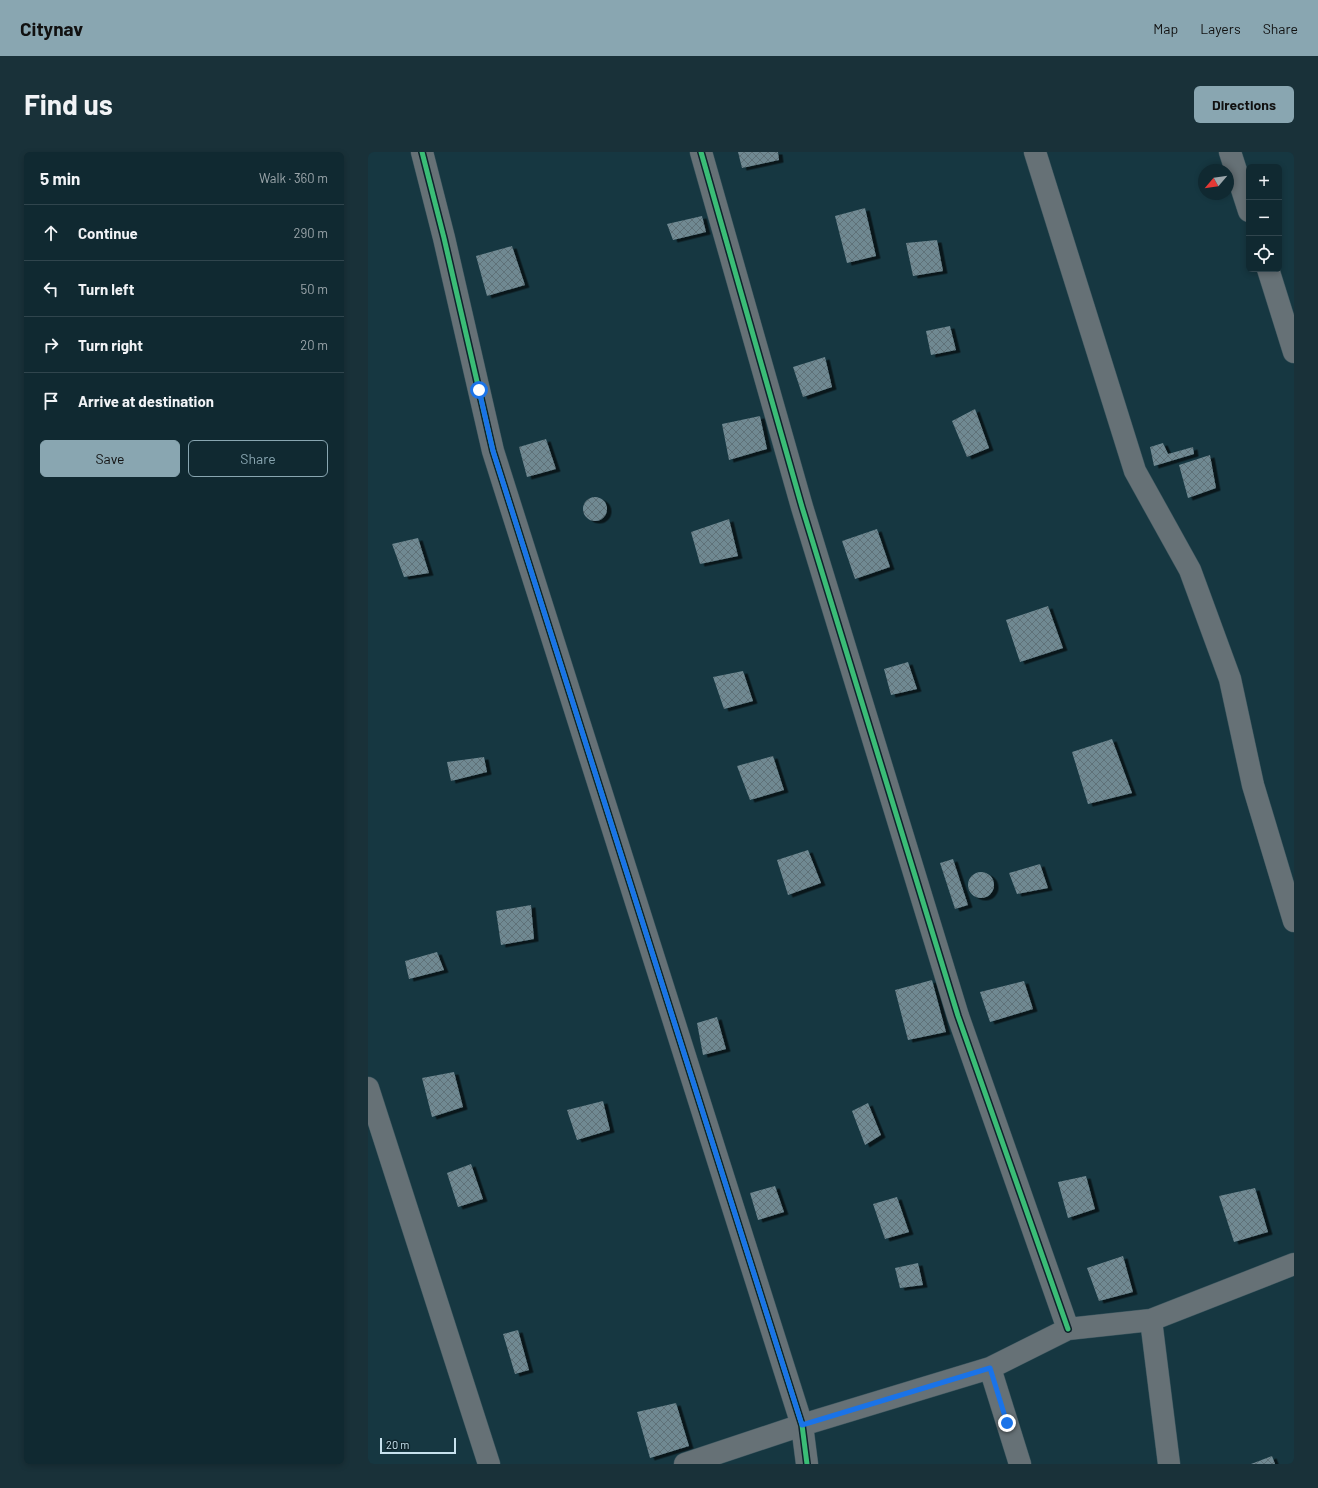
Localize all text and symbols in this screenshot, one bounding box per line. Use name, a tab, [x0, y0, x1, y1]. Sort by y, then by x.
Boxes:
text: Citynav	[20, 17, 83, 40]
text: Map	[1153, 20, 1178, 37]
text: Layers	[1200, 20, 1241, 37]
text: Share	[1263, 20, 1298, 37]
button: Directions	[1194, 86, 1294, 123]
text: Find us	[24, 87, 113, 121]
north arrow	[1198, 164, 1234, 200]
map controls	[1246, 164, 1282, 272]
button: +	[1246, 164, 1282, 200]
text: 5 min	[40, 168, 80, 188]
text: Walk · 360 m	[259, 170, 328, 186]
button: −	[1246, 200, 1282, 236]
icon: ahead	[40, 222, 62, 244]
text: Continue	[78, 224, 138, 242]
text: 290 m	[294, 225, 328, 241]
button: locate	[1246, 236, 1282, 272]
icon: left	[40, 278, 62, 300]
text: Turn left	[78, 280, 134, 298]
text: 50 m	[301, 281, 328, 297]
icon: right	[40, 334, 62, 356]
text: Turn right	[78, 336, 143, 354]
text: 20 m	[300, 337, 328, 353]
route start	[470, 381, 488, 399]
icon: arrive	[40, 390, 62, 412]
text: Arrive at destination	[78, 392, 214, 410]
button: Save	[40, 440, 180, 477]
button: Share	[188, 440, 328, 477]
route end	[998, 1414, 1016, 1432]
scale bar	[380, 1436, 456, 1455]
text: 20 m	[386, 1438, 409, 1451]

